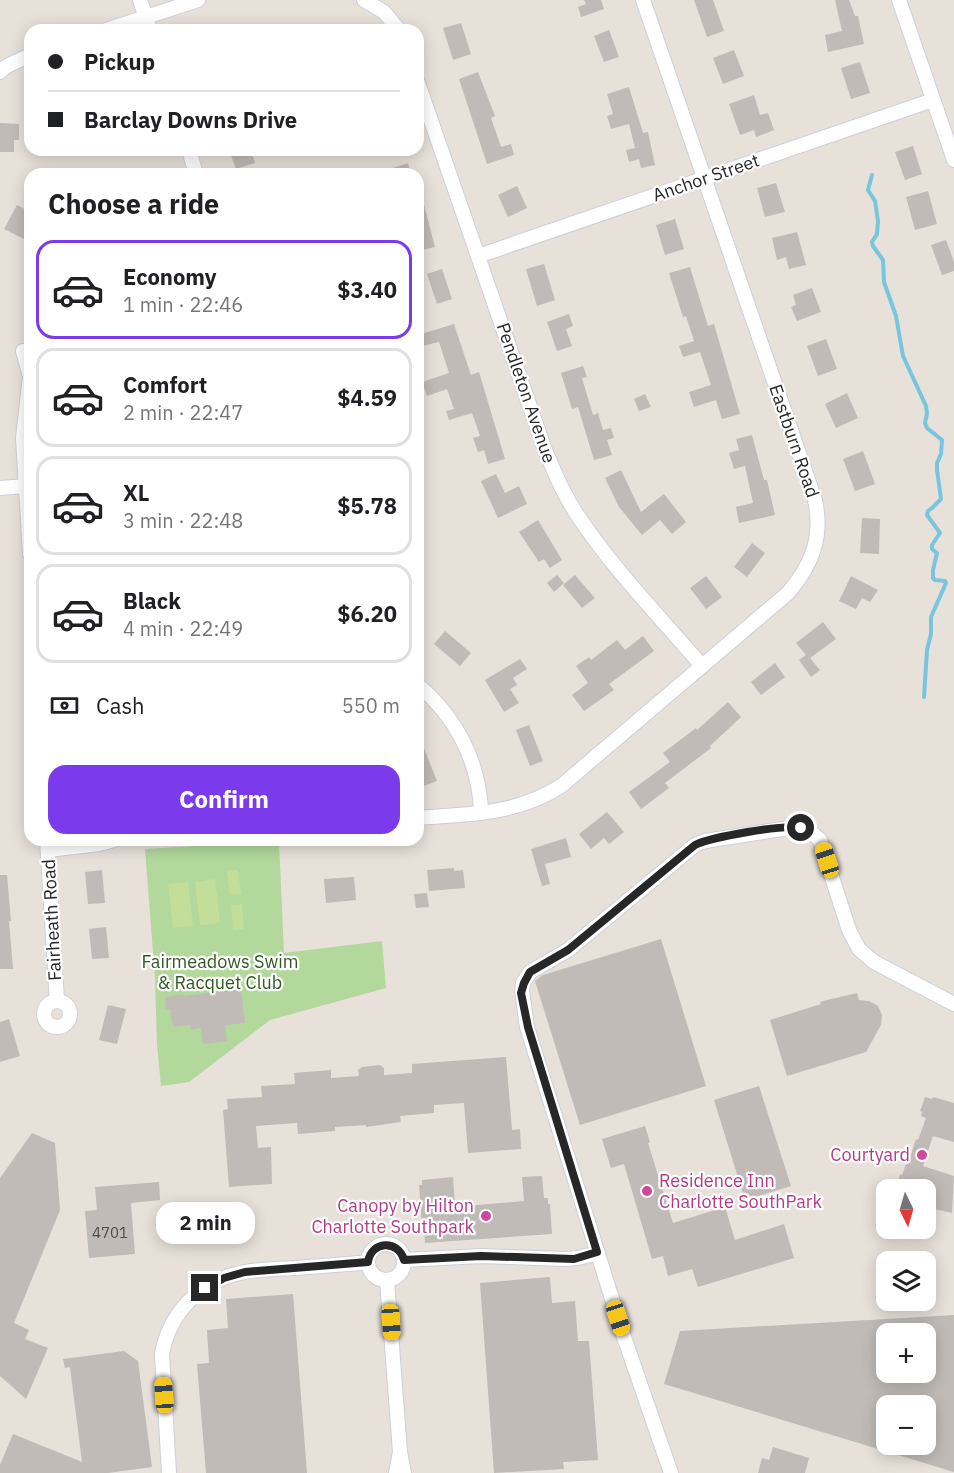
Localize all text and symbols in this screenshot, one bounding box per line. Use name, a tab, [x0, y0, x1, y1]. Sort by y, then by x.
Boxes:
text: Pickup	[84, 47, 155, 76]
text: Barclay Downs Drive	[84, 105, 297, 134]
street label: Anchor Street	[649, 149, 762, 207]
text: Choose a ride	[48, 186, 219, 221]
text: Economy	[123, 262, 217, 291]
icon: car	[51, 263, 105, 317]
text: $3.40	[337, 275, 397, 304]
text: 1 min · 22:46	[123, 291, 243, 318]
street label: Pendleton Avenue	[492, 320, 561, 466]
text: Comfort	[123, 370, 207, 399]
icon: car	[51, 371, 105, 425]
street label: Eastburn Road	[764, 381, 825, 500]
text: $4.59	[337, 383, 397, 412]
text: 2 min · 22:47	[123, 399, 243, 426]
text: XL	[123, 478, 149, 507]
icon: car	[51, 479, 105, 533]
text: $5.78	[337, 491, 397, 520]
text: 3 min · 22:48	[123, 507, 243, 534]
text: Black	[123, 586, 181, 615]
icon: car	[51, 587, 105, 641]
text: $6.20	[337, 599, 397, 628]
text: 4 min · 22:49	[123, 615, 243, 642]
icon: cash	[48, 689, 81, 722]
text: Cash	[96, 691, 145, 720]
text: 550 m	[342, 692, 400, 719]
button: Confirm	[48, 765, 400, 834]
route start	[787, 814, 814, 841]
car	[813, 840, 841, 880]
street label: Fairheath Road	[37, 859, 66, 982]
park label: Fairmeadows Swim & Racquet Club	[142, 950, 299, 994]
place label: Courtyard	[830, 1143, 910, 1166]
marker: Courtyard	[915, 1148, 929, 1162]
place label: Residence Inn Charlotte SouthPark	[659, 1169, 822, 1213]
north arrow	[876, 1179, 936, 1239]
map controls	[876, 1179, 936, 1455]
marker: Residence Inn Charlotte SouthPark	[640, 1184, 654, 1198]
place label: Canopy by Hilton Charlotte Southpark	[311, 1194, 475, 1238]
callout: 2 min	[156, 1201, 254, 1243]
text: 2 min	[179, 1209, 232, 1236]
marker: Canopy by Hilton Charlotte Southpark	[479, 1209, 493, 1223]
house number: 4701	[92, 1223, 128, 1242]
button: layers	[876, 1251, 936, 1311]
route end	[191, 1274, 218, 1301]
car	[604, 1298, 632, 1338]
car	[381, 1303, 401, 1341]
button: +	[876, 1323, 936, 1383]
car	[154, 1376, 174, 1414]
button: −	[876, 1395, 936, 1455]

